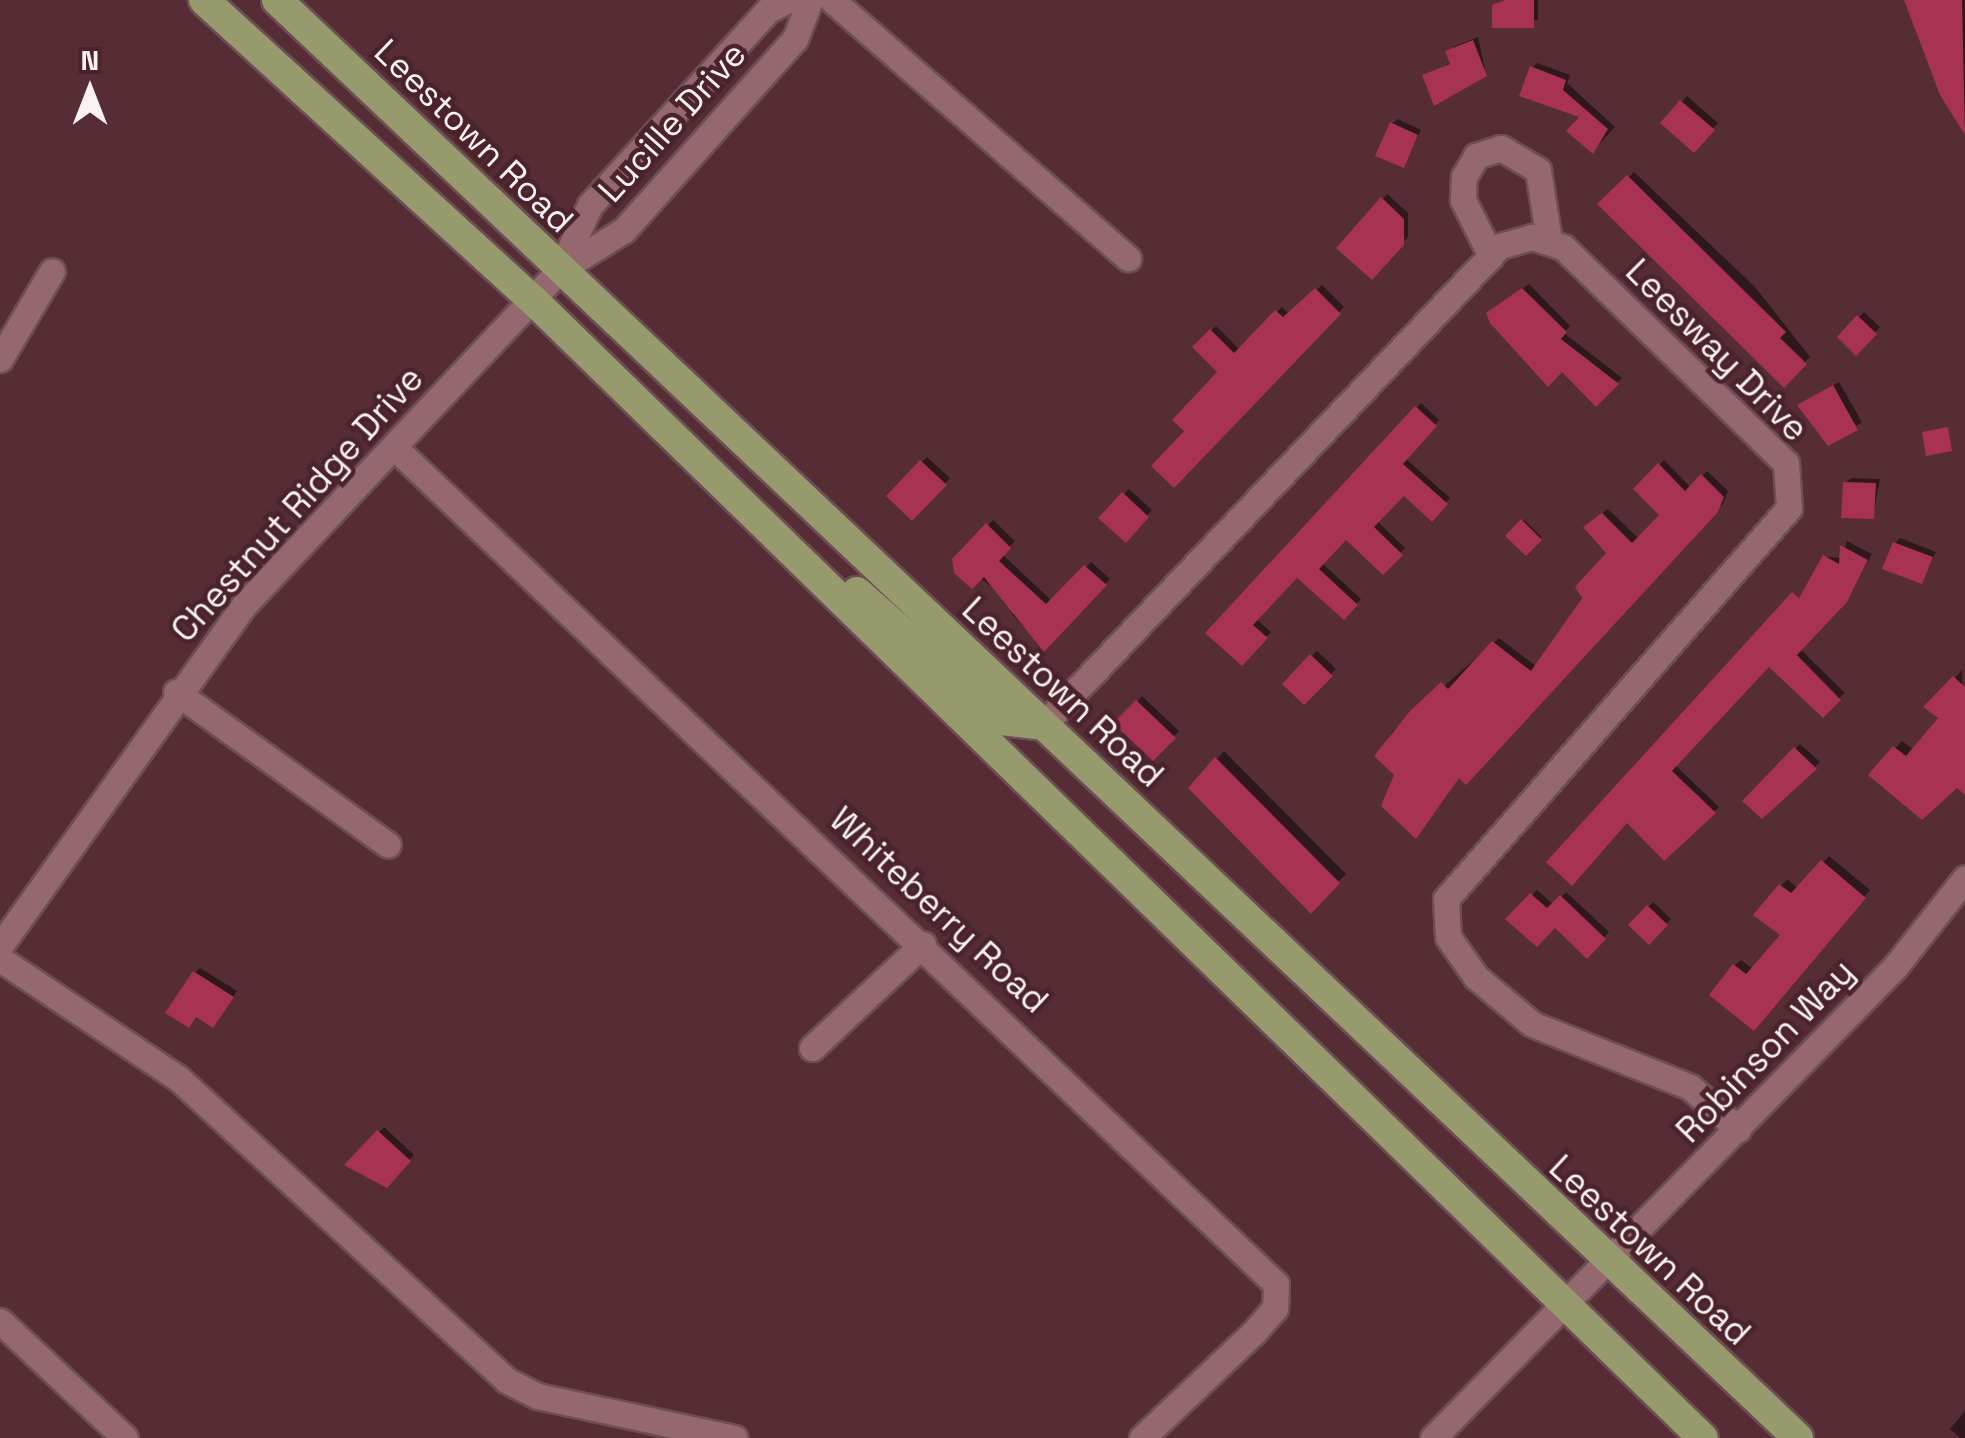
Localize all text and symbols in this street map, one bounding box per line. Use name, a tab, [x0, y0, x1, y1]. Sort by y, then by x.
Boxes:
street label: Leestown Road	[366, 31, 582, 241]
street label: Lucille Drive	[589, 33, 755, 211]
north arrow	[40, 40, 140, 140]
text: N	[81, 42, 99, 78]
street label: Leesway Drive	[1617, 250, 1817, 450]
street label: Chestnut Ridge Drive	[162, 358, 432, 650]
street label: Leestown Road	[954, 588, 1172, 796]
street label: Whiteberry Road	[821, 798, 1057, 1022]
street label: Robinson Way	[1667, 951, 1863, 1151]
street label: Leestown Road	[1541, 1146, 1759, 1354]

